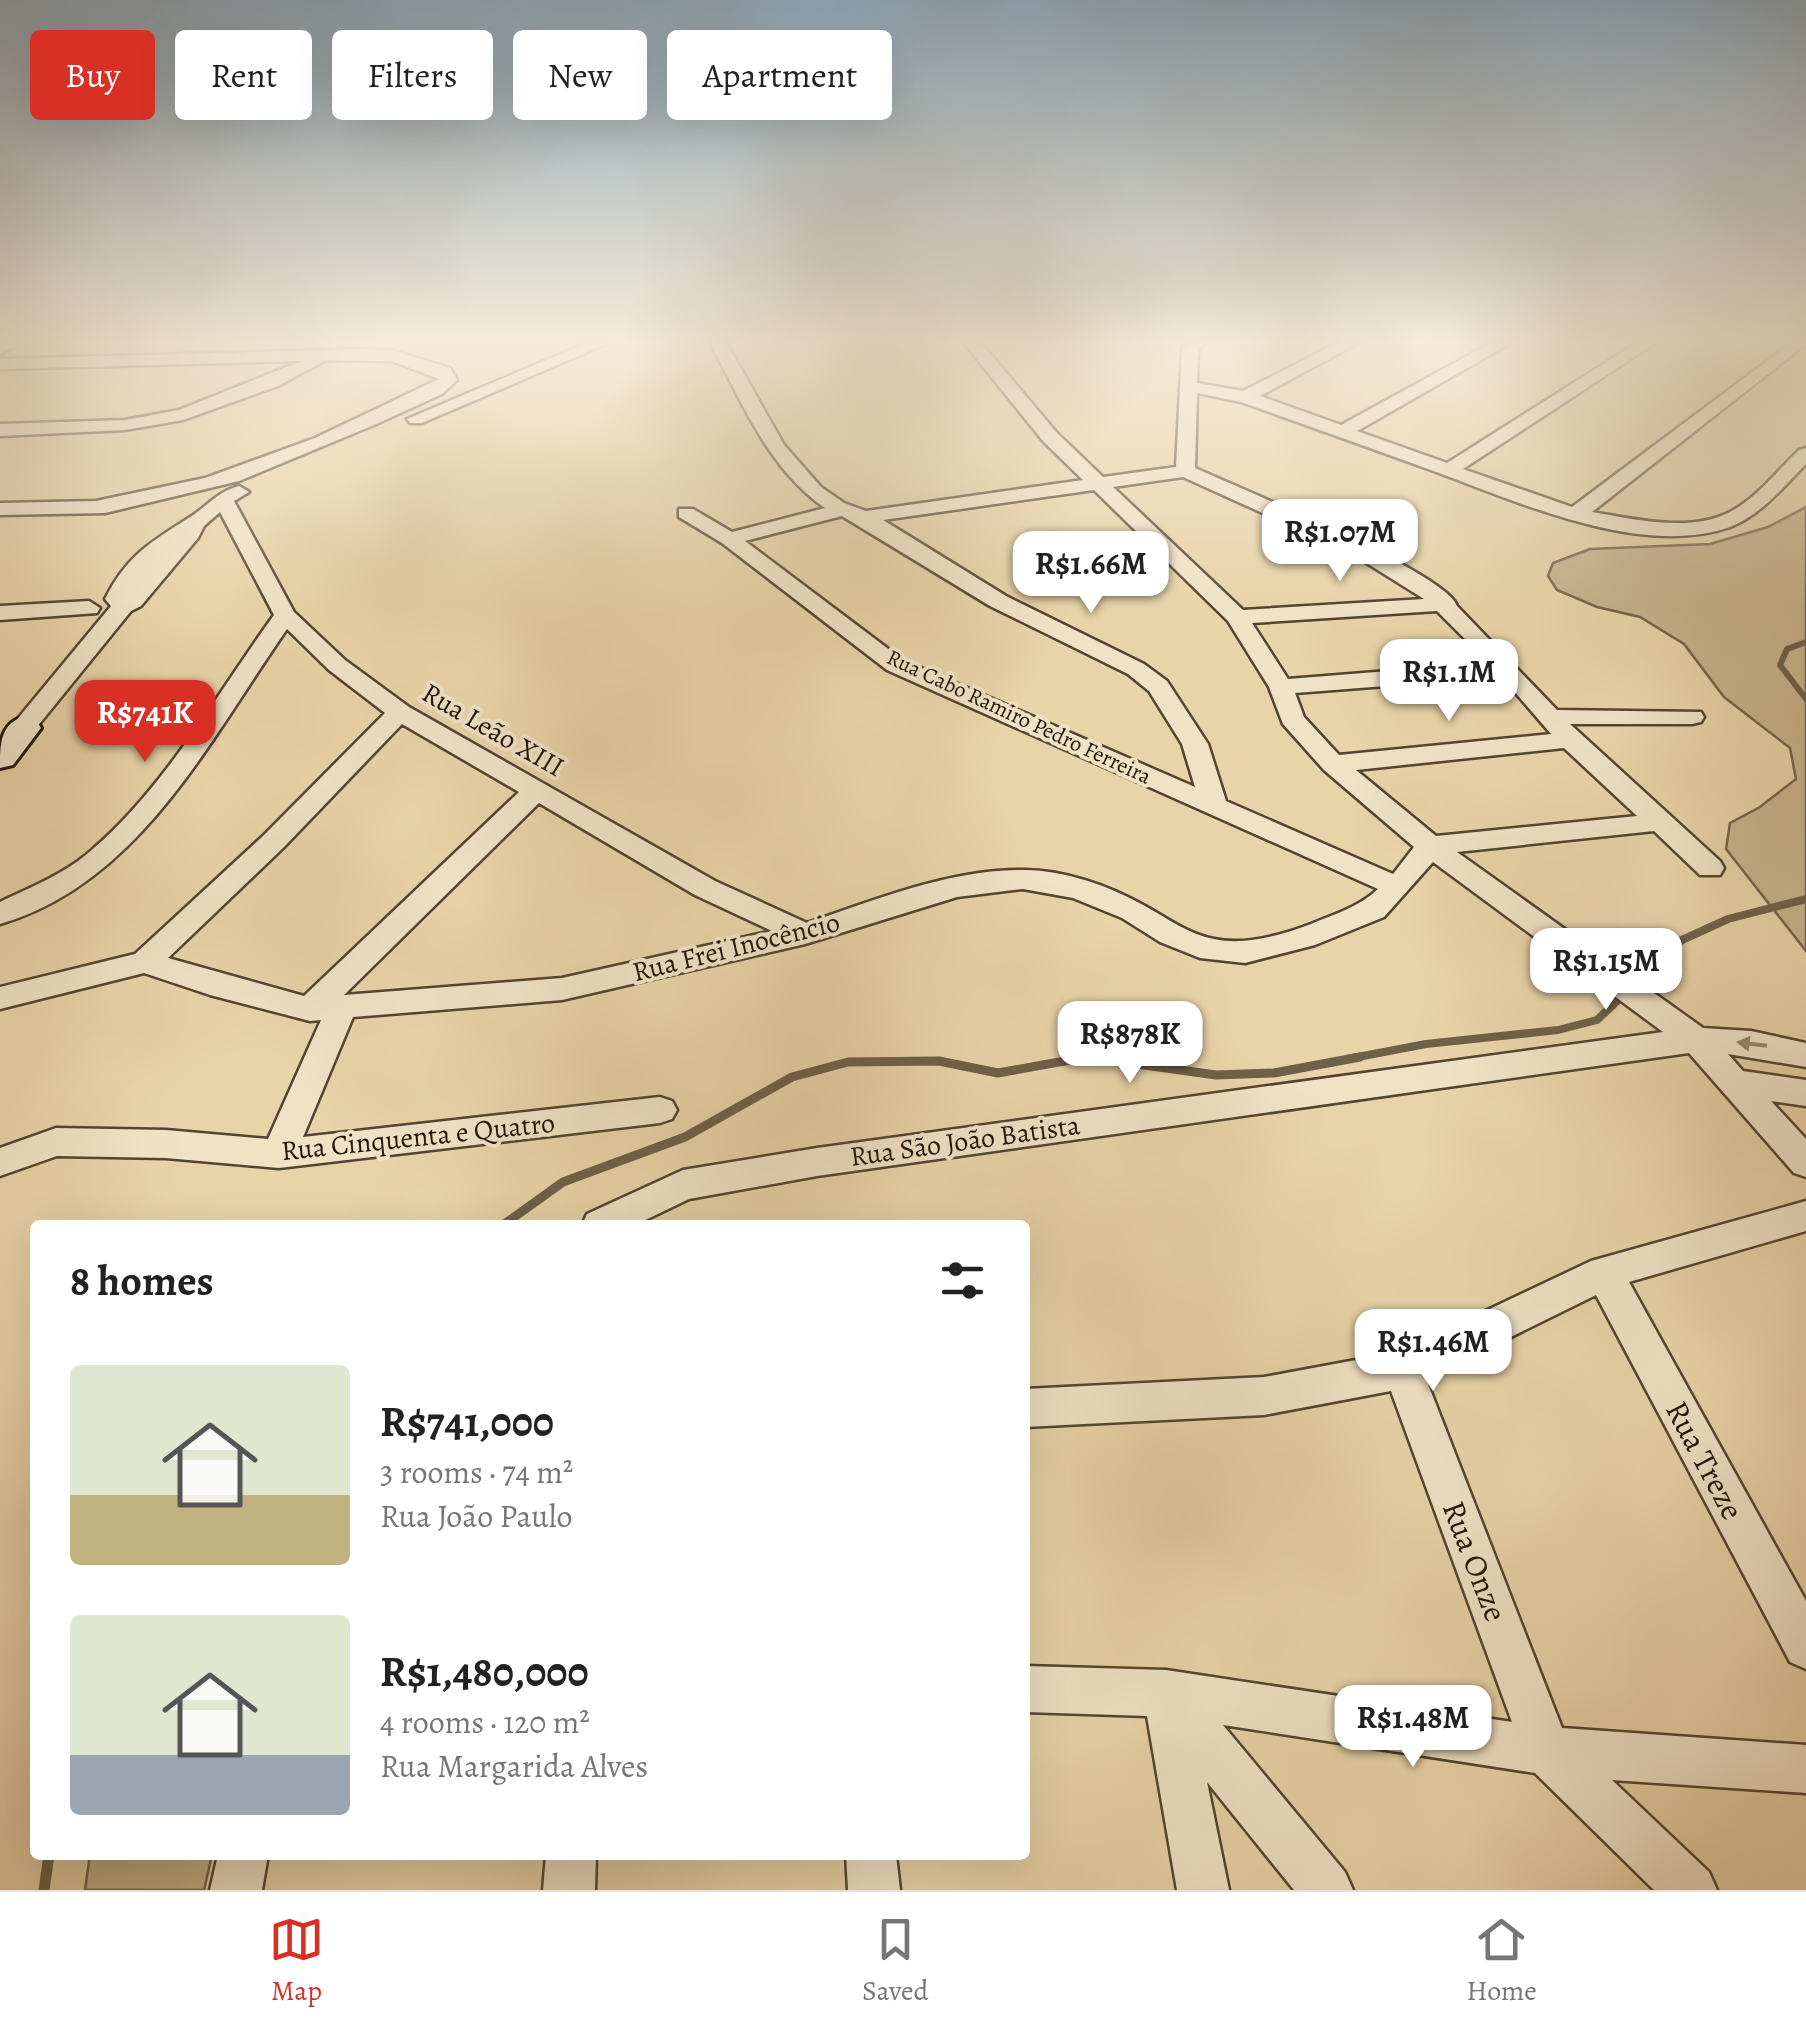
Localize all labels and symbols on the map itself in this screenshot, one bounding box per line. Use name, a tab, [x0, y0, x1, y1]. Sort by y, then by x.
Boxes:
pin: R$1.07M	[1248, 499, 1432, 584]
pin: R$1.66M	[999, 531, 1183, 616]
pin: R$1.1M	[1368, 639, 1530, 724]
street label: Rua Cabo Ramiro Pedro Ferreira	[882, 642, 1157, 792]
street label: Rua Leão XIII	[415, 674, 571, 786]
pin: R$741K	[64, 680, 226, 765]
street label: Rua Frei Inocêncio	[628, 903, 844, 991]
pin: R$1.15M	[1514, 928, 1698, 1013]
pin: R$878K	[1049, 1001, 1211, 1086]
one-way arrow	[1735, 1036, 1767, 1052]
street label: Rua Cinquenta e Quatro	[279, 1104, 557, 1170]
street label: Rua São João Batista	[848, 1106, 1082, 1176]
pin: R$1.46M	[1341, 1309, 1525, 1394]
street label: Rua Treze	[1655, 1393, 1755, 1527]
street label: Rua Onze	[1432, 1494, 1518, 1628]
pin: R$1.48M	[1321, 1685, 1505, 1770]

